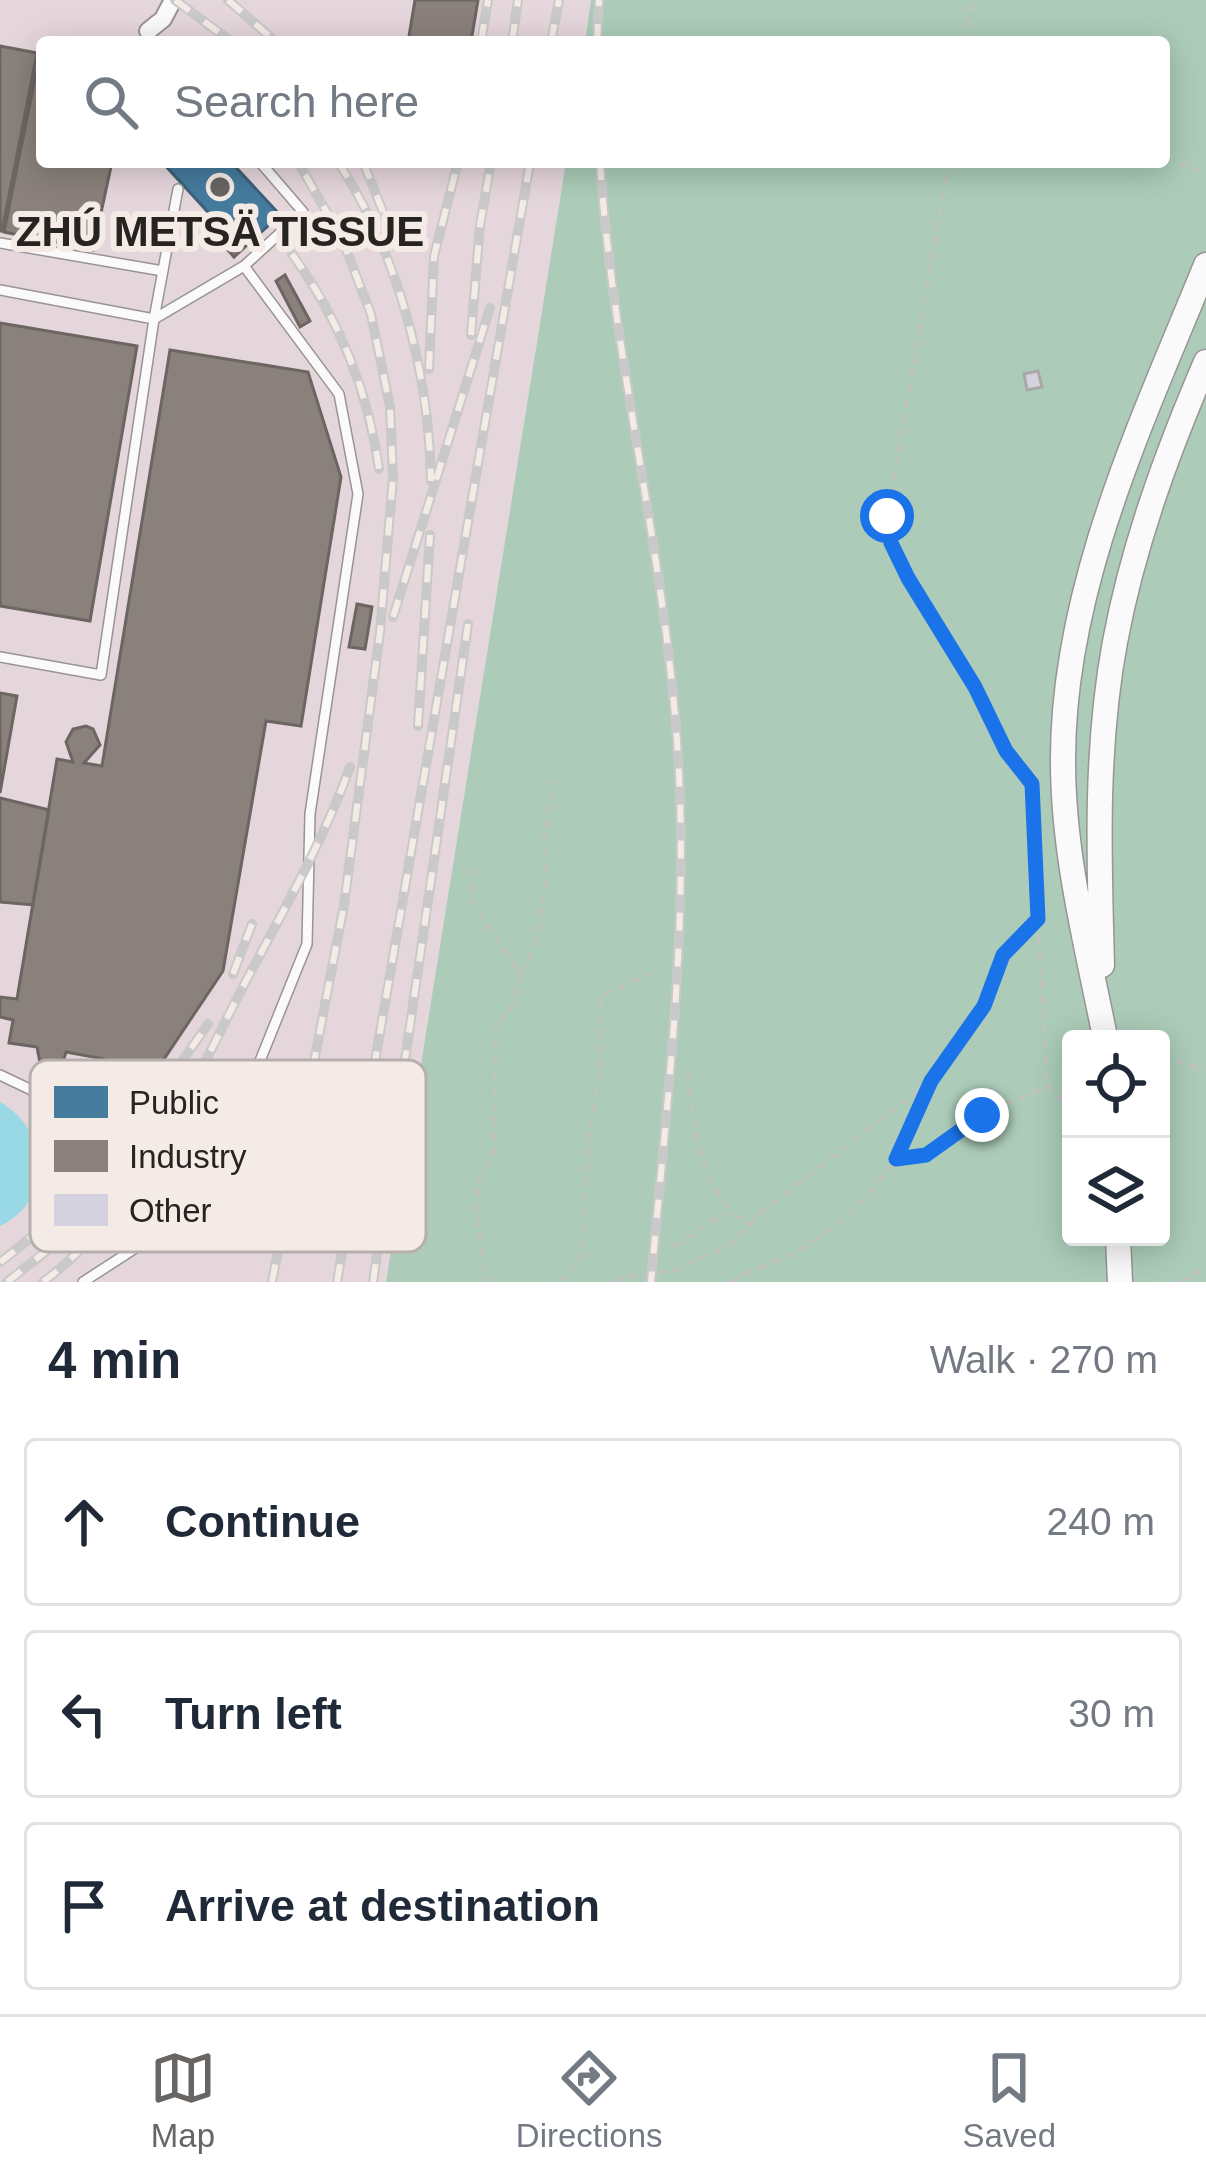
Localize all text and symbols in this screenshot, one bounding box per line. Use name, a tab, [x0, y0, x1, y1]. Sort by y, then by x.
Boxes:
search box	[36, 36, 1170, 168]
icon: search	[78, 69, 144, 135]
text: Search here	[174, 76, 419, 127]
marker: ZHÚ METSÄ TISSUE	[207, 174, 233, 200]
place label: ZHÚ METSÄ TISSUE	[16, 207, 424, 255]
route start	[860, 489, 914, 543]
map controls	[1062, 1030, 1170, 1246]
button: locate	[1062, 1030, 1170, 1138]
legend	[30, 1060, 426, 1252]
text: Public	[129, 1084, 219, 1121]
route end	[955, 1088, 1009, 1142]
text: Industry	[129, 1138, 247, 1175]
button: layers	[1062, 1138, 1170, 1246]
text: Other	[129, 1192, 212, 1229]
text: 4 min	[48, 1332, 181, 1389]
text: Walk · 270 m	[930, 1338, 1158, 1381]
icon: ahead	[51, 1489, 117, 1555]
text: Continue	[165, 1496, 360, 1547]
text: 240 m	[1047, 1500, 1155, 1543]
icon: left	[51, 1681, 117, 1747]
text: Turn left	[165, 1688, 342, 1739]
text: 30 m	[1068, 1692, 1155, 1735]
icon: arrive	[51, 1873, 117, 1939]
text: Arrive at destination	[165, 1880, 600, 1931]
tab: Map	[150, 2045, 216, 2155]
tab: Directions	[516, 2045, 663, 2155]
tab: Saved	[962, 2045, 1056, 2155]

